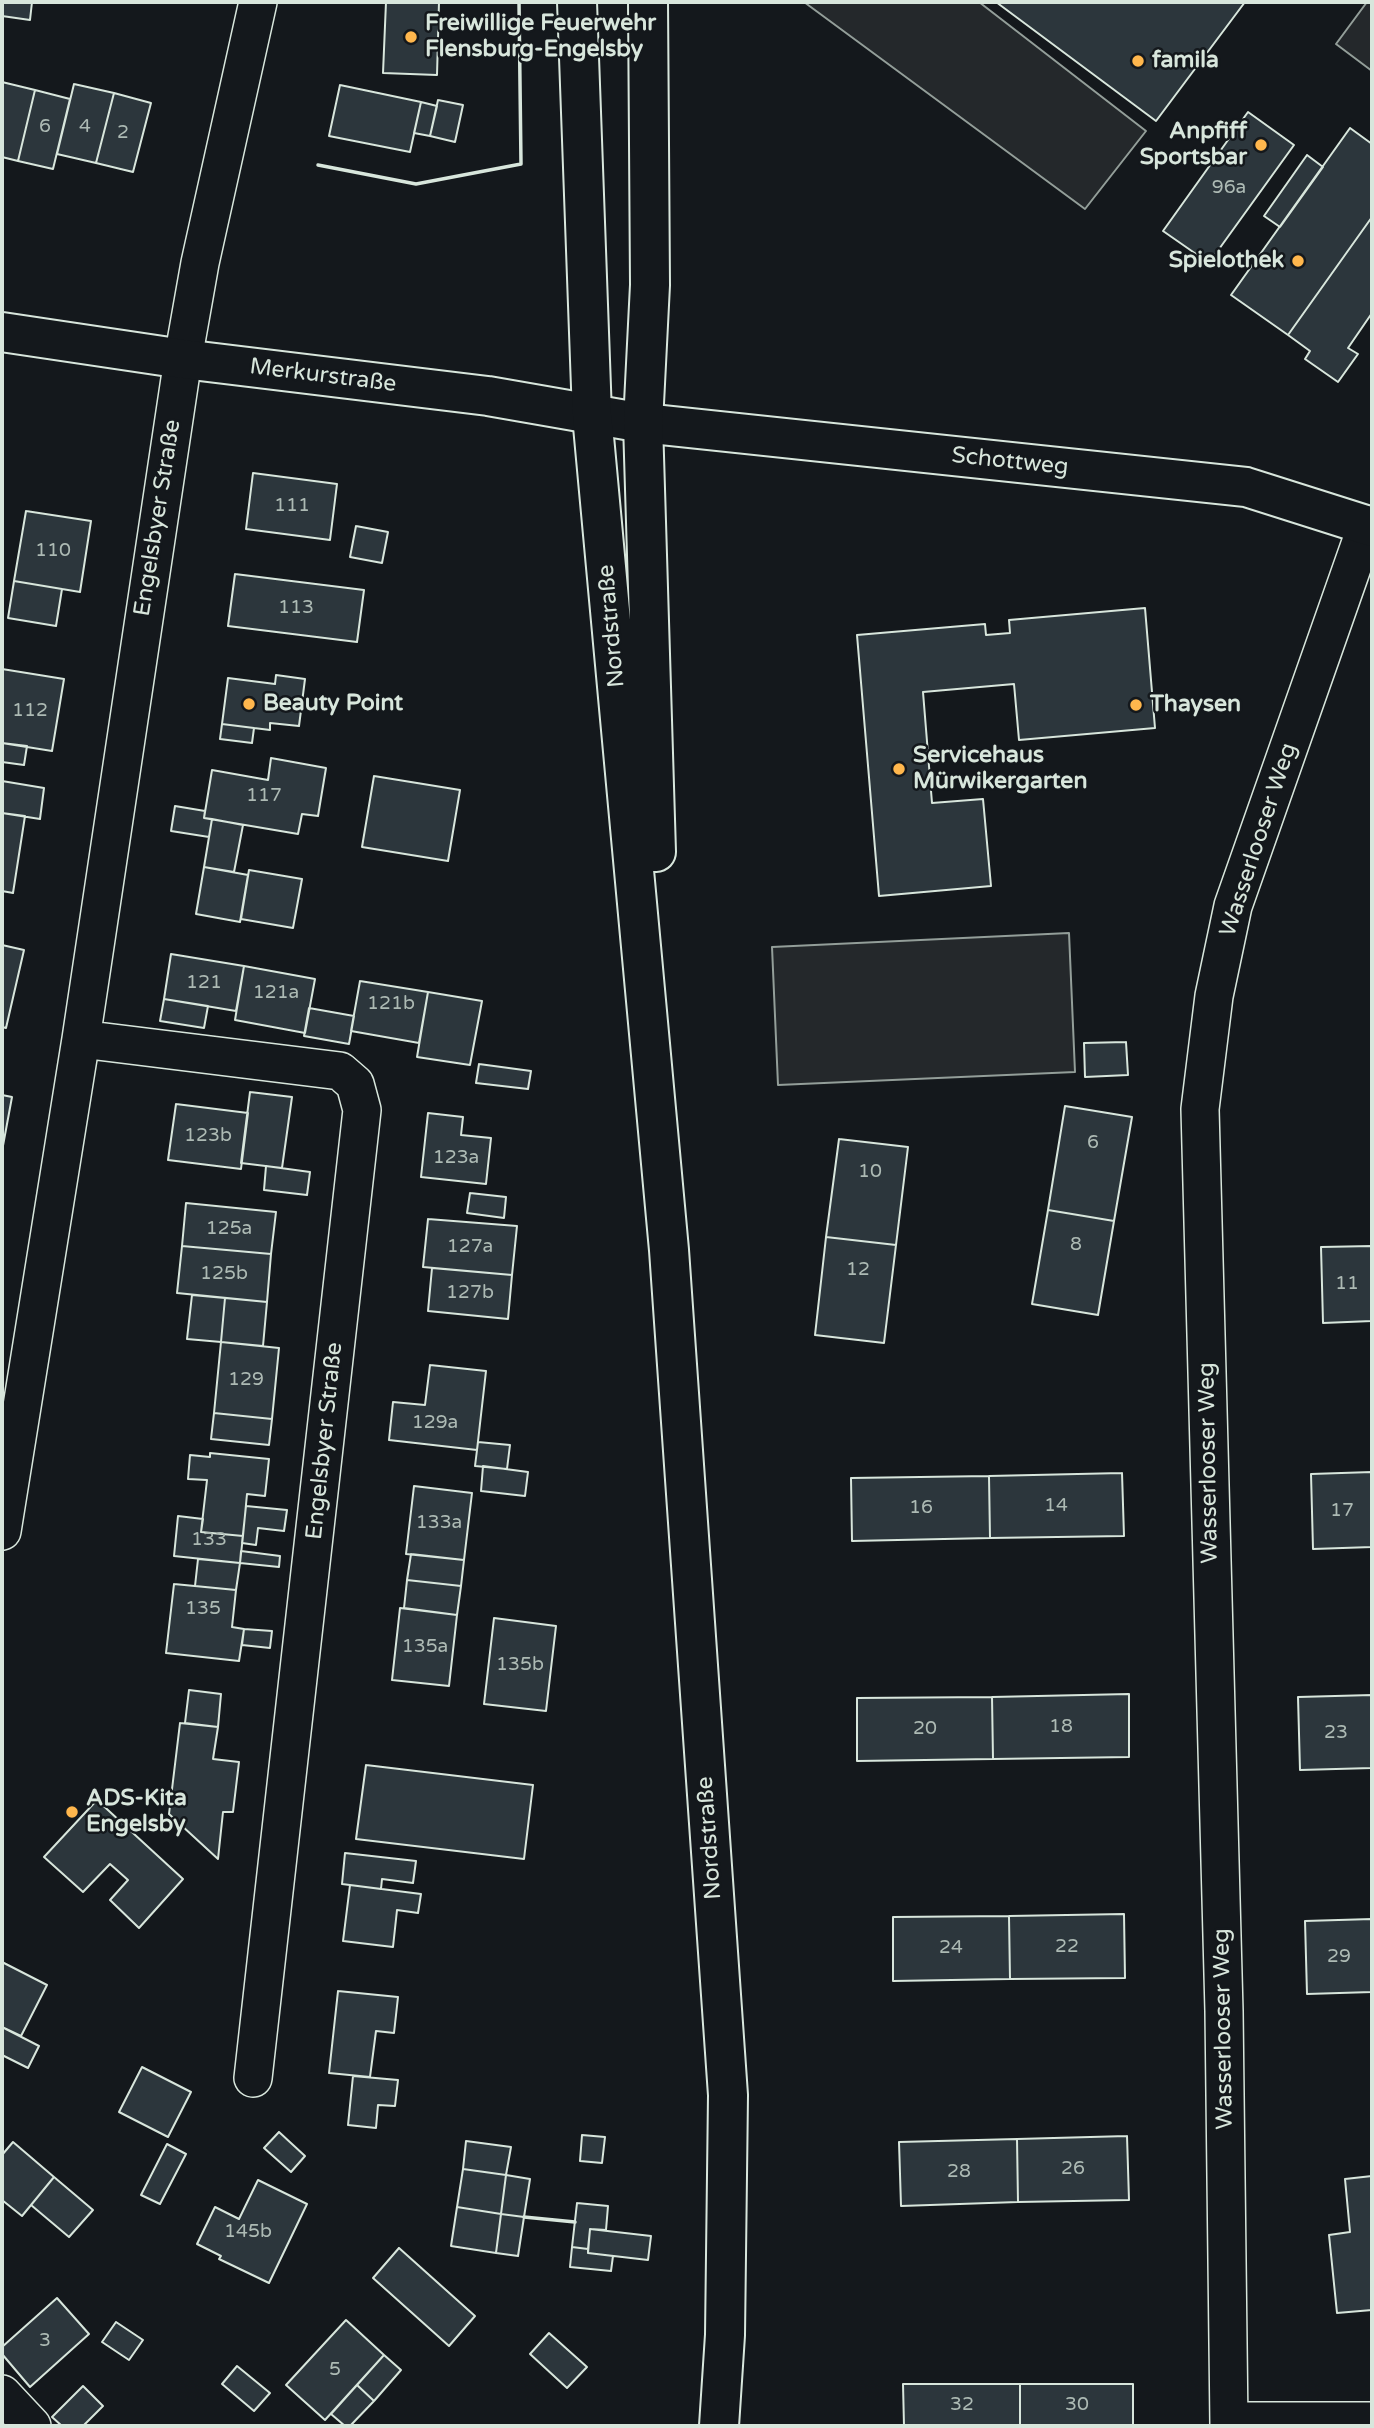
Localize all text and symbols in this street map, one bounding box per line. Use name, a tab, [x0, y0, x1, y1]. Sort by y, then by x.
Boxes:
place label: Freiwillige Feuerwehr Flensburg-Engelsby	[425, 10, 656, 64]
marker: Freiwillige Feuerwehr Flensburg-Engelsby	[403, 29, 419, 45]
place label: famila	[1152, 47, 1219, 75]
marker: famila	[1130, 53, 1146, 69]
house number: 6	[39, 116, 51, 138]
house number: 4	[79, 116, 91, 138]
place label: Anpfiff Sportsbar	[1140, 118, 1247, 172]
house number: 2	[117, 122, 129, 144]
marker: Anpfiff Sportsbar	[1253, 137, 1269, 153]
house number: 96a	[1212, 177, 1246, 199]
place label: Spielothek	[1169, 247, 1284, 275]
marker: Spielothek	[1290, 253, 1306, 269]
street label: Merkurstraße	[248, 353, 398, 399]
street label: Engelsbyer Straße	[129, 418, 187, 618]
street label: Schottweg	[950, 442, 1070, 482]
house number: 111	[274, 495, 310, 517]
house number: 110	[35, 540, 71, 562]
street label: Nordstraße	[593, 563, 631, 689]
house number: 113	[278, 597, 314, 619]
place label: Beauty Point	[263, 690, 403, 718]
place label: Thaysen	[1150, 691, 1241, 719]
marker: Beauty Point	[241, 696, 257, 712]
marker: Thaysen	[1128, 697, 1144, 713]
house number: 112	[12, 700, 48, 722]
street label: Wasserlooser Weg	[1215, 740, 1303, 940]
place label: Servicehaus Mürwikergarten	[913, 742, 1087, 796]
marker: Servicehaus Mürwikergarten	[891, 761, 907, 777]
house number: 117	[246, 785, 282, 807]
house number: 121	[186, 972, 222, 994]
house number: 121a	[253, 982, 299, 1004]
house number: 121b	[367, 993, 415, 1015]
house number: 123b	[184, 1125, 232, 1147]
house number: 6	[1087, 1132, 1099, 1154]
house number: 123a	[433, 1147, 479, 1169]
house number: 10	[858, 1161, 882, 1183]
house number: 125a	[206, 1218, 252, 1240]
house number: 8	[1070, 1234, 1082, 1256]
house number: 127a	[447, 1236, 493, 1258]
house number: 12	[846, 1259, 870, 1281]
house number: 125b	[200, 1263, 248, 1285]
house number: 11	[1335, 1273, 1359, 1295]
house number: 127b	[446, 1282, 494, 1304]
street label: Engelsbyer Straße	[301, 1341, 349, 1541]
street label: Wasserlooser Weg	[1193, 1362, 1225, 1564]
house number: 129	[228, 1369, 264, 1391]
house number: 129a	[412, 1412, 458, 1434]
house number: 14	[1044, 1495, 1068, 1517]
house number: 16	[909, 1497, 933, 1519]
house number: 17	[1330, 1500, 1354, 1522]
house number: 133a	[416, 1512, 462, 1534]
house number: 133	[191, 1529, 227, 1551]
house number: 135	[185, 1598, 221, 1620]
house number: 135a	[402, 1636, 448, 1658]
house number: 135b	[496, 1654, 544, 1676]
house number: 18	[1049, 1716, 1073, 1738]
house number: 20	[913, 1718, 937, 1740]
house number: 23	[1324, 1722, 1348, 1744]
street label: Nordstraße	[692, 1775, 728, 1901]
place label: ADS-Kita Engelsby	[86, 1785, 187, 1839]
marker: ADS-Kita Engelsby	[64, 1804, 80, 1820]
street label: Wasserlooser Weg	[1208, 1928, 1240, 2130]
house number: 22	[1055, 1936, 1079, 1958]
house number: 24	[939, 1937, 963, 1959]
house number: 29	[1327, 1946, 1351, 1968]
house number: 26	[1061, 2158, 1085, 2180]
house number: 28	[947, 2161, 971, 2183]
house number: 145b	[224, 2221, 272, 2243]
house number: 3	[39, 2330, 51, 2352]
house number: 5	[329, 2359, 341, 2381]
house number: 32	[950, 2394, 974, 2416]
house number: 30	[1065, 2394, 1089, 2416]

